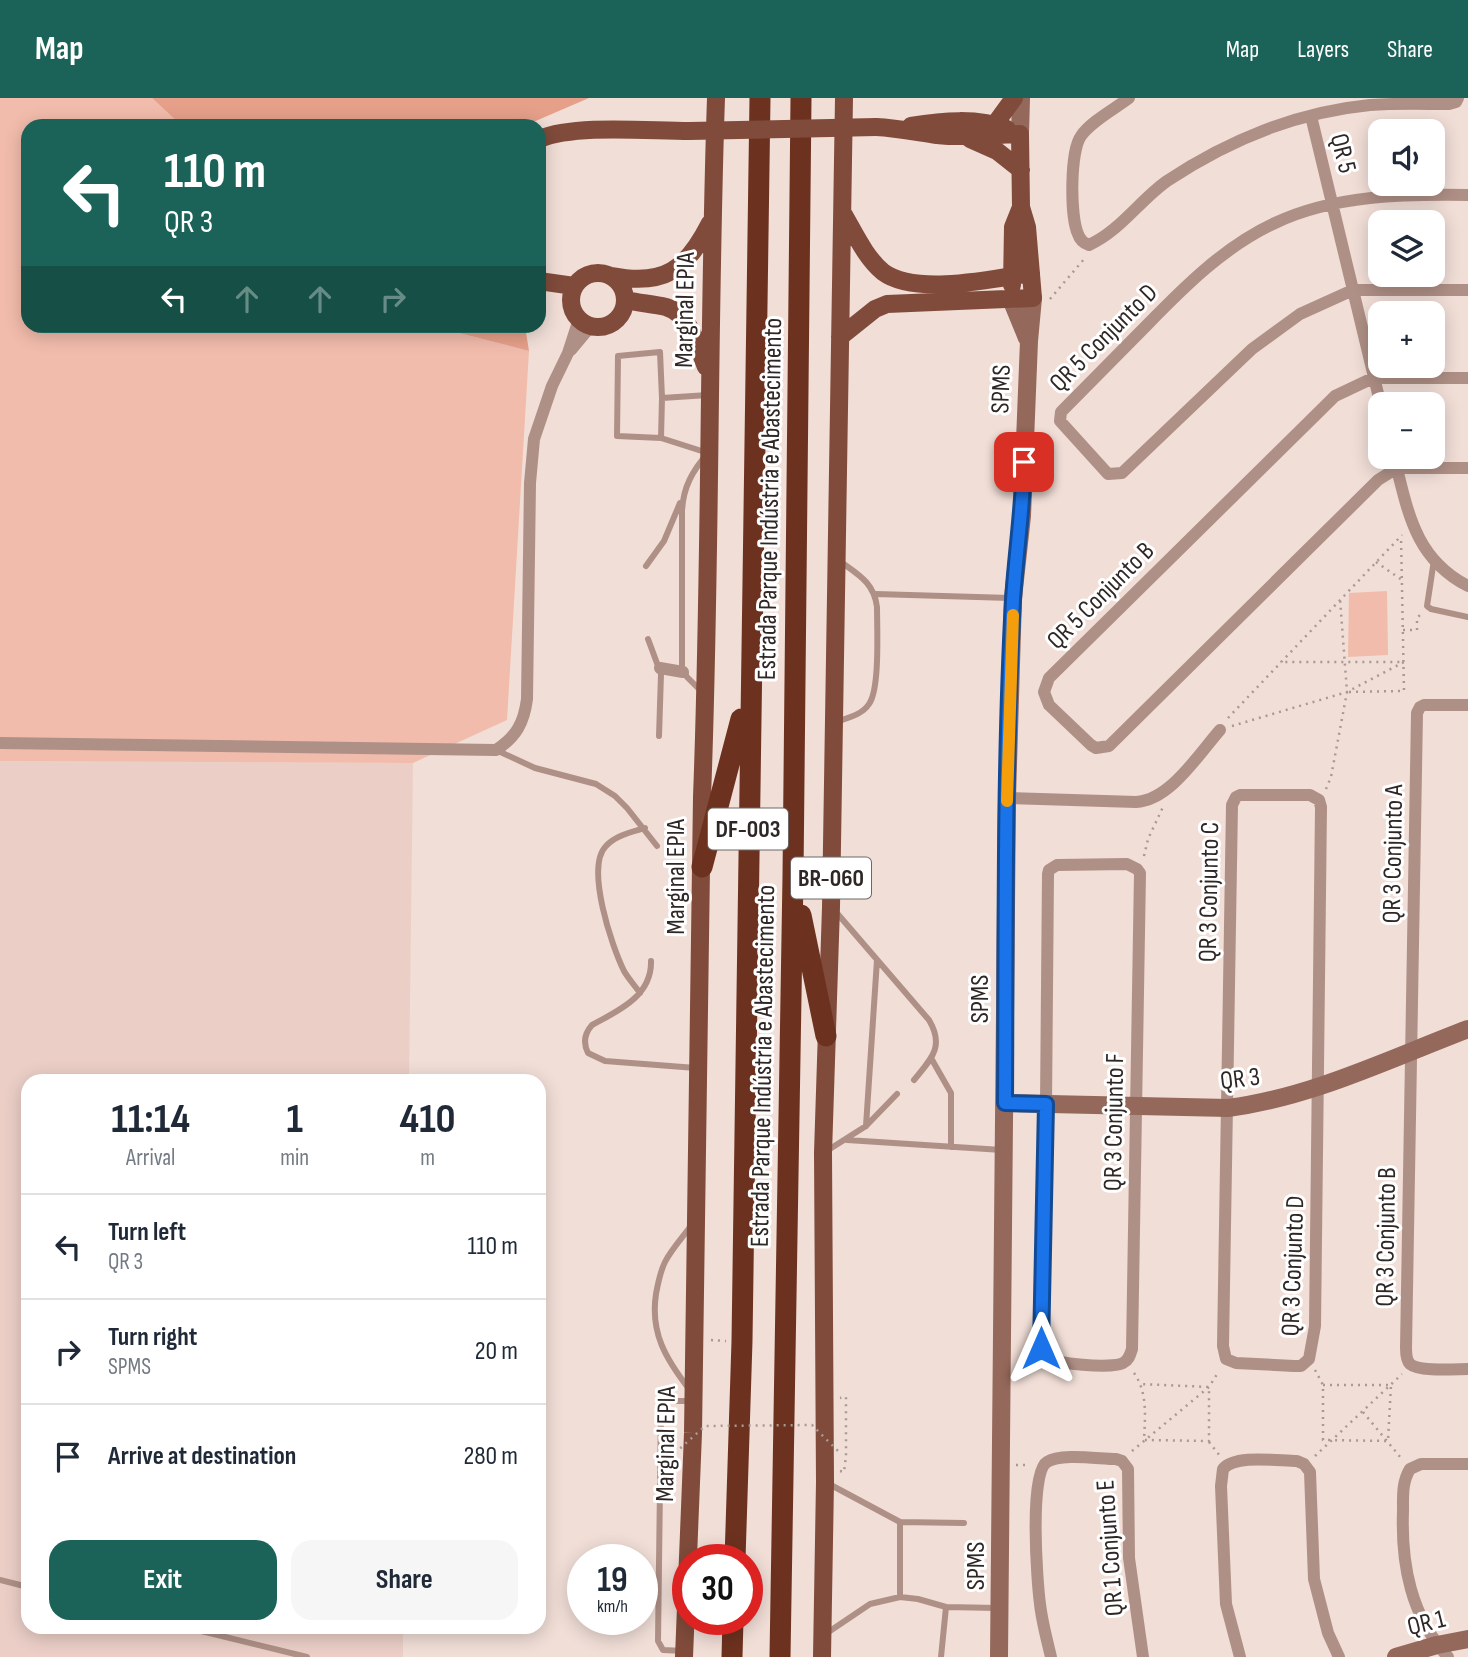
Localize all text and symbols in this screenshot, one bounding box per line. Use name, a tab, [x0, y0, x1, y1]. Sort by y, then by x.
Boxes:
text: Map	[35, 29, 84, 69]
text: Map	[1226, 35, 1259, 64]
text: Layers	[1297, 35, 1349, 64]
text: Share	[1387, 35, 1433, 64]
map controls	[1368, 119, 1445, 469]
button: sound	[1368, 119, 1445, 196]
street label: QR 5	[1323, 131, 1362, 176]
text: 110 m	[164, 143, 266, 202]
icon: left	[49, 147, 140, 238]
text: QR 3	[164, 203, 213, 242]
button: layers	[1368, 210, 1445, 287]
street label: Marginal EPIA	[669, 251, 702, 368]
street label: QR 5 Conjunto D	[1044, 278, 1165, 399]
icon: left	[155, 280, 193, 318]
icon: ahead	[228, 280, 266, 318]
icon: ahead	[301, 280, 339, 318]
icon: right	[374, 280, 412, 318]
button: +	[1368, 301, 1445, 378]
street label: Estrada Parque Indústria e Abastecimento	[752, 318, 789, 680]
street label: SPMS	[985, 364, 1018, 414]
button: −	[1368, 392, 1445, 469]
pin	[994, 432, 1054, 492]
icon: arrive	[1005, 443, 1043, 481]
street label: QR 5 Conjunto B	[1041, 536, 1161, 656]
street label: QR 3 Conjunto A	[1377, 783, 1410, 924]
road number: DF-003	[708, 808, 788, 850]
street label: Marginal EPIA	[661, 818, 692, 935]
street label: QR 3 Conjunto C	[1193, 822, 1226, 962]
road number: BR-060	[791, 858, 871, 898]
street label: Estrada Parque Indústria e Abastecimento	[745, 885, 782, 1247]
street label: SPMS	[965, 975, 996, 1023]
street label: QR 3 Conjunto F	[1098, 1053, 1131, 1191]
street label: QR 3	[1219, 1062, 1262, 1097]
text: 11:14	[111, 1094, 190, 1145]
text: 1	[287, 1094, 303, 1145]
text: 410	[400, 1094, 456, 1145]
text: Arrival	[126, 1144, 175, 1172]
text: min	[280, 1144, 309, 1172]
text: m	[420, 1144, 435, 1172]
street label: QR 3 Conjunto B	[1370, 1167, 1403, 1307]
street label: QR 3 Conjunto D	[1276, 1195, 1311, 1337]
text: Turn left	[108, 1217, 186, 1248]
icon: left	[49, 1228, 87, 1266]
text: 110 m	[467, 1231, 518, 1262]
text: QR 3	[108, 1248, 143, 1276]
position arrow	[1004, 1311, 1078, 1385]
text: Turn right	[108, 1322, 197, 1353]
icon: right	[49, 1333, 87, 1371]
text: 20 m	[475, 1336, 518, 1367]
text: SPMS	[108, 1353, 151, 1381]
street label: Marginal EPIA	[650, 1385, 683, 1502]
icon: arrive	[49, 1438, 87, 1476]
text: Arrive at destination	[108, 1441, 296, 1472]
text: 280 m	[463, 1441, 518, 1472]
street label: QR 1 Conjunto E	[1090, 1479, 1131, 1617]
button: Exit	[49, 1540, 277, 1620]
button: Share	[291, 1540, 518, 1620]
street label: SPMS	[961, 1542, 992, 1590]
speed limit sign: 30	[672, 1544, 763, 1635]
text: 19	[597, 1559, 628, 1602]
text: km/h	[597, 1596, 628, 1617]
street label: QR 1	[1404, 1604, 1449, 1643]

